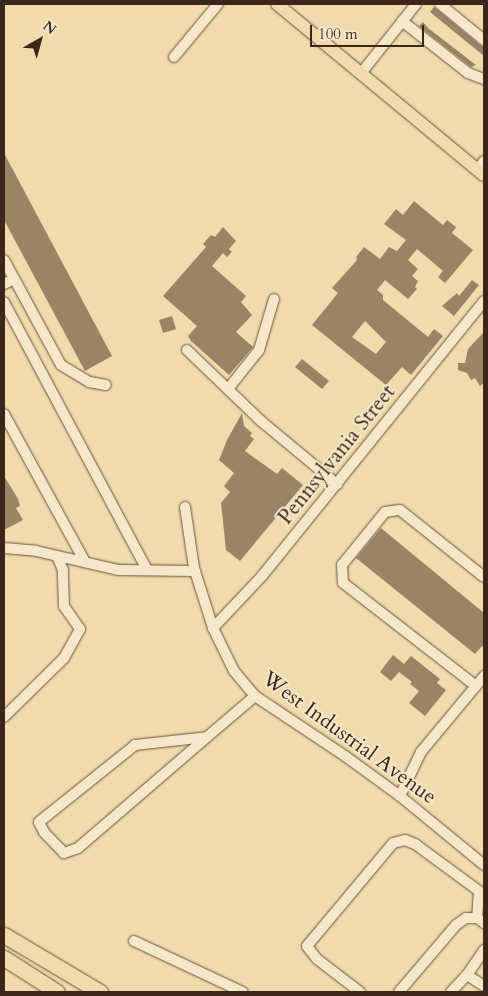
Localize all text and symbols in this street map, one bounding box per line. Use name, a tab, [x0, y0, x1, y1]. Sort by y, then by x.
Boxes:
north arrow	[15, 15, 65, 65]
scale bar	[313, 15, 427, 47]
text: N	[39, 17, 60, 39]
text: 100 m	[318, 24, 358, 44]
street label: Pennsylvania Street	[273, 380, 401, 530]
street label: West Industrial Avenue	[257, 666, 441, 810]

